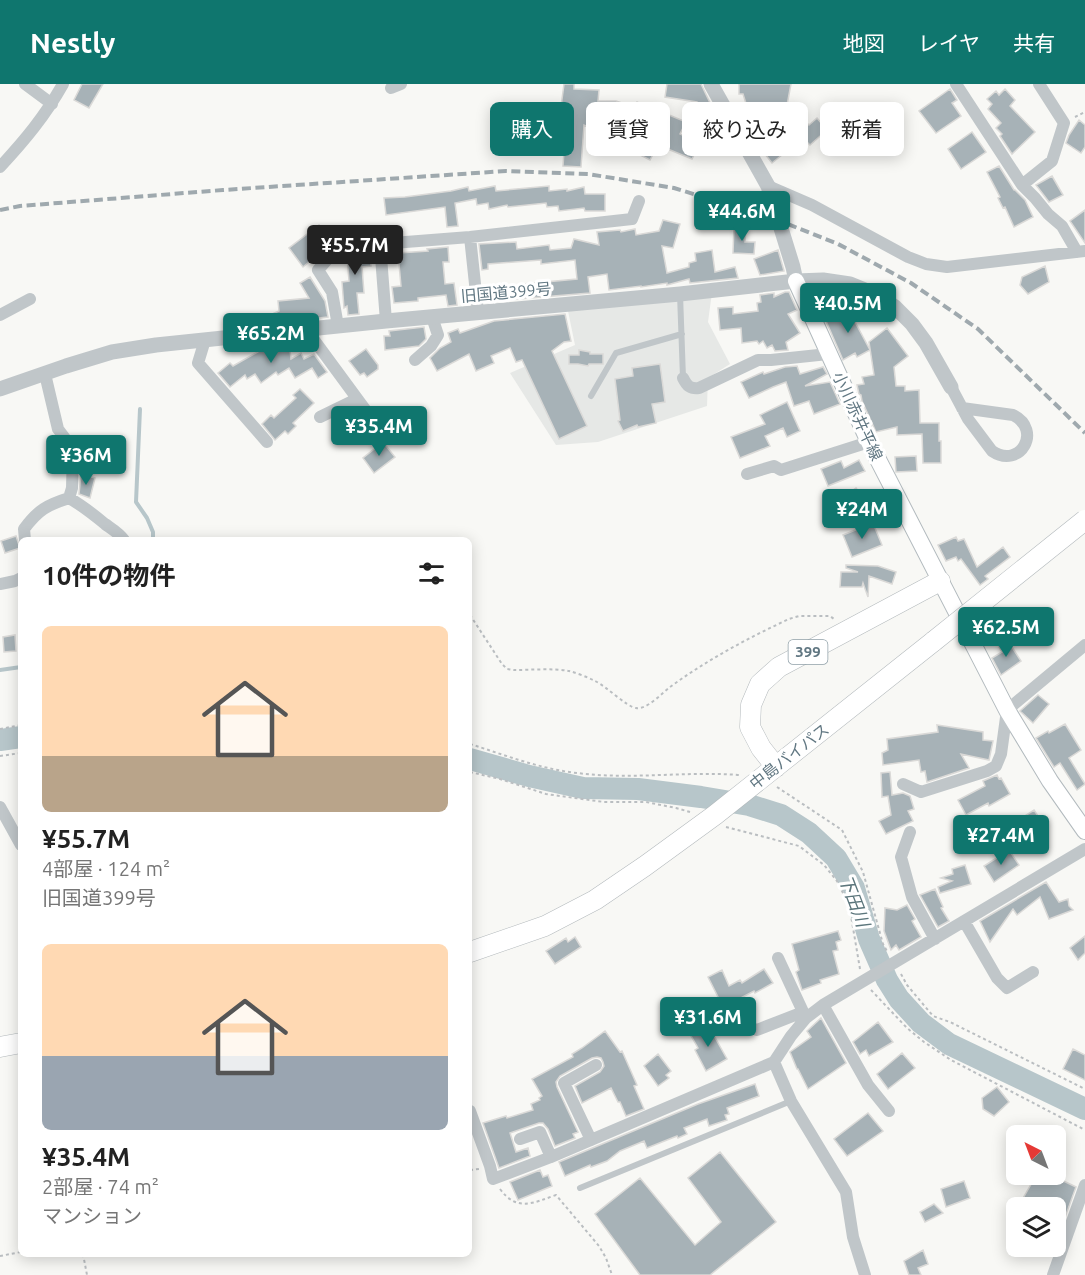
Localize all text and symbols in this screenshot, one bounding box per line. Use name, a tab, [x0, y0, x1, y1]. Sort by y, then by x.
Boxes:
text: Nestly	[30, 27, 115, 58]
text: 地図	[843, 31, 885, 55]
text: レイヤ	[918, 31, 980, 55]
text: 共有	[1013, 31, 1055, 55]
chip: 購入	[490, 102, 574, 156]
chip: 賃貸	[586, 102, 670, 156]
chip: 絞り込み	[682, 102, 808, 156]
chip: 新着	[820, 102, 904, 156]
pin: ¥44.6M	[693, 191, 791, 242]
text: ¥44.6M	[708, 199, 776, 222]
pin: ¥55.7M	[306, 225, 404, 276]
text: ¥55.7M	[321, 233, 389, 256]
street label: 旧国道399号	[460, 279, 552, 305]
pin: ¥40.5M	[799, 283, 897, 334]
text: ¥40.5M	[814, 291, 882, 314]
pin: ¥65.2M	[222, 313, 320, 364]
text: ¥65.2M	[237, 321, 305, 344]
street label: 小川赤井平線	[830, 369, 886, 463]
pin: ¥35.4M	[330, 406, 428, 457]
text: ¥35.4M	[345, 414, 413, 437]
pin: ¥36M	[50, 435, 122, 486]
text: ¥36M	[60, 443, 112, 466]
pin: ¥24M	[826, 489, 898, 540]
text: ¥24M	[836, 497, 888, 520]
icon: filters	[415, 557, 448, 590]
text: 10件の物件	[42, 561, 175, 590]
pin: ¥62.5M	[957, 607, 1055, 658]
text: ¥62.5M	[972, 615, 1040, 638]
road number: 399	[788, 640, 828, 664]
icon: home	[191, 665, 299, 773]
street label: 中島バイパス	[746, 719, 832, 793]
pin: ¥27.4M	[952, 815, 1050, 866]
text: ¥27.4M	[967, 823, 1035, 846]
text: ¥55.7M	[42, 824, 130, 853]
text: 4部屋 · 124 m²	[42, 857, 170, 880]
water label: 下田川	[836, 872, 875, 931]
text: 旧国道399号	[42, 886, 156, 909]
icon: home	[191, 983, 299, 1091]
pin: ¥31.6M	[659, 997, 757, 1048]
text: ¥31.6M	[674, 1005, 742, 1028]
north arrow	[1006, 1125, 1066, 1185]
map controls	[1006, 1125, 1066, 1257]
text: ¥35.4M	[42, 1142, 130, 1171]
text: 2部屋 · 74 m²	[42, 1175, 159, 1198]
button: layers	[1006, 1197, 1066, 1257]
text: マンション	[42, 1204, 142, 1227]

